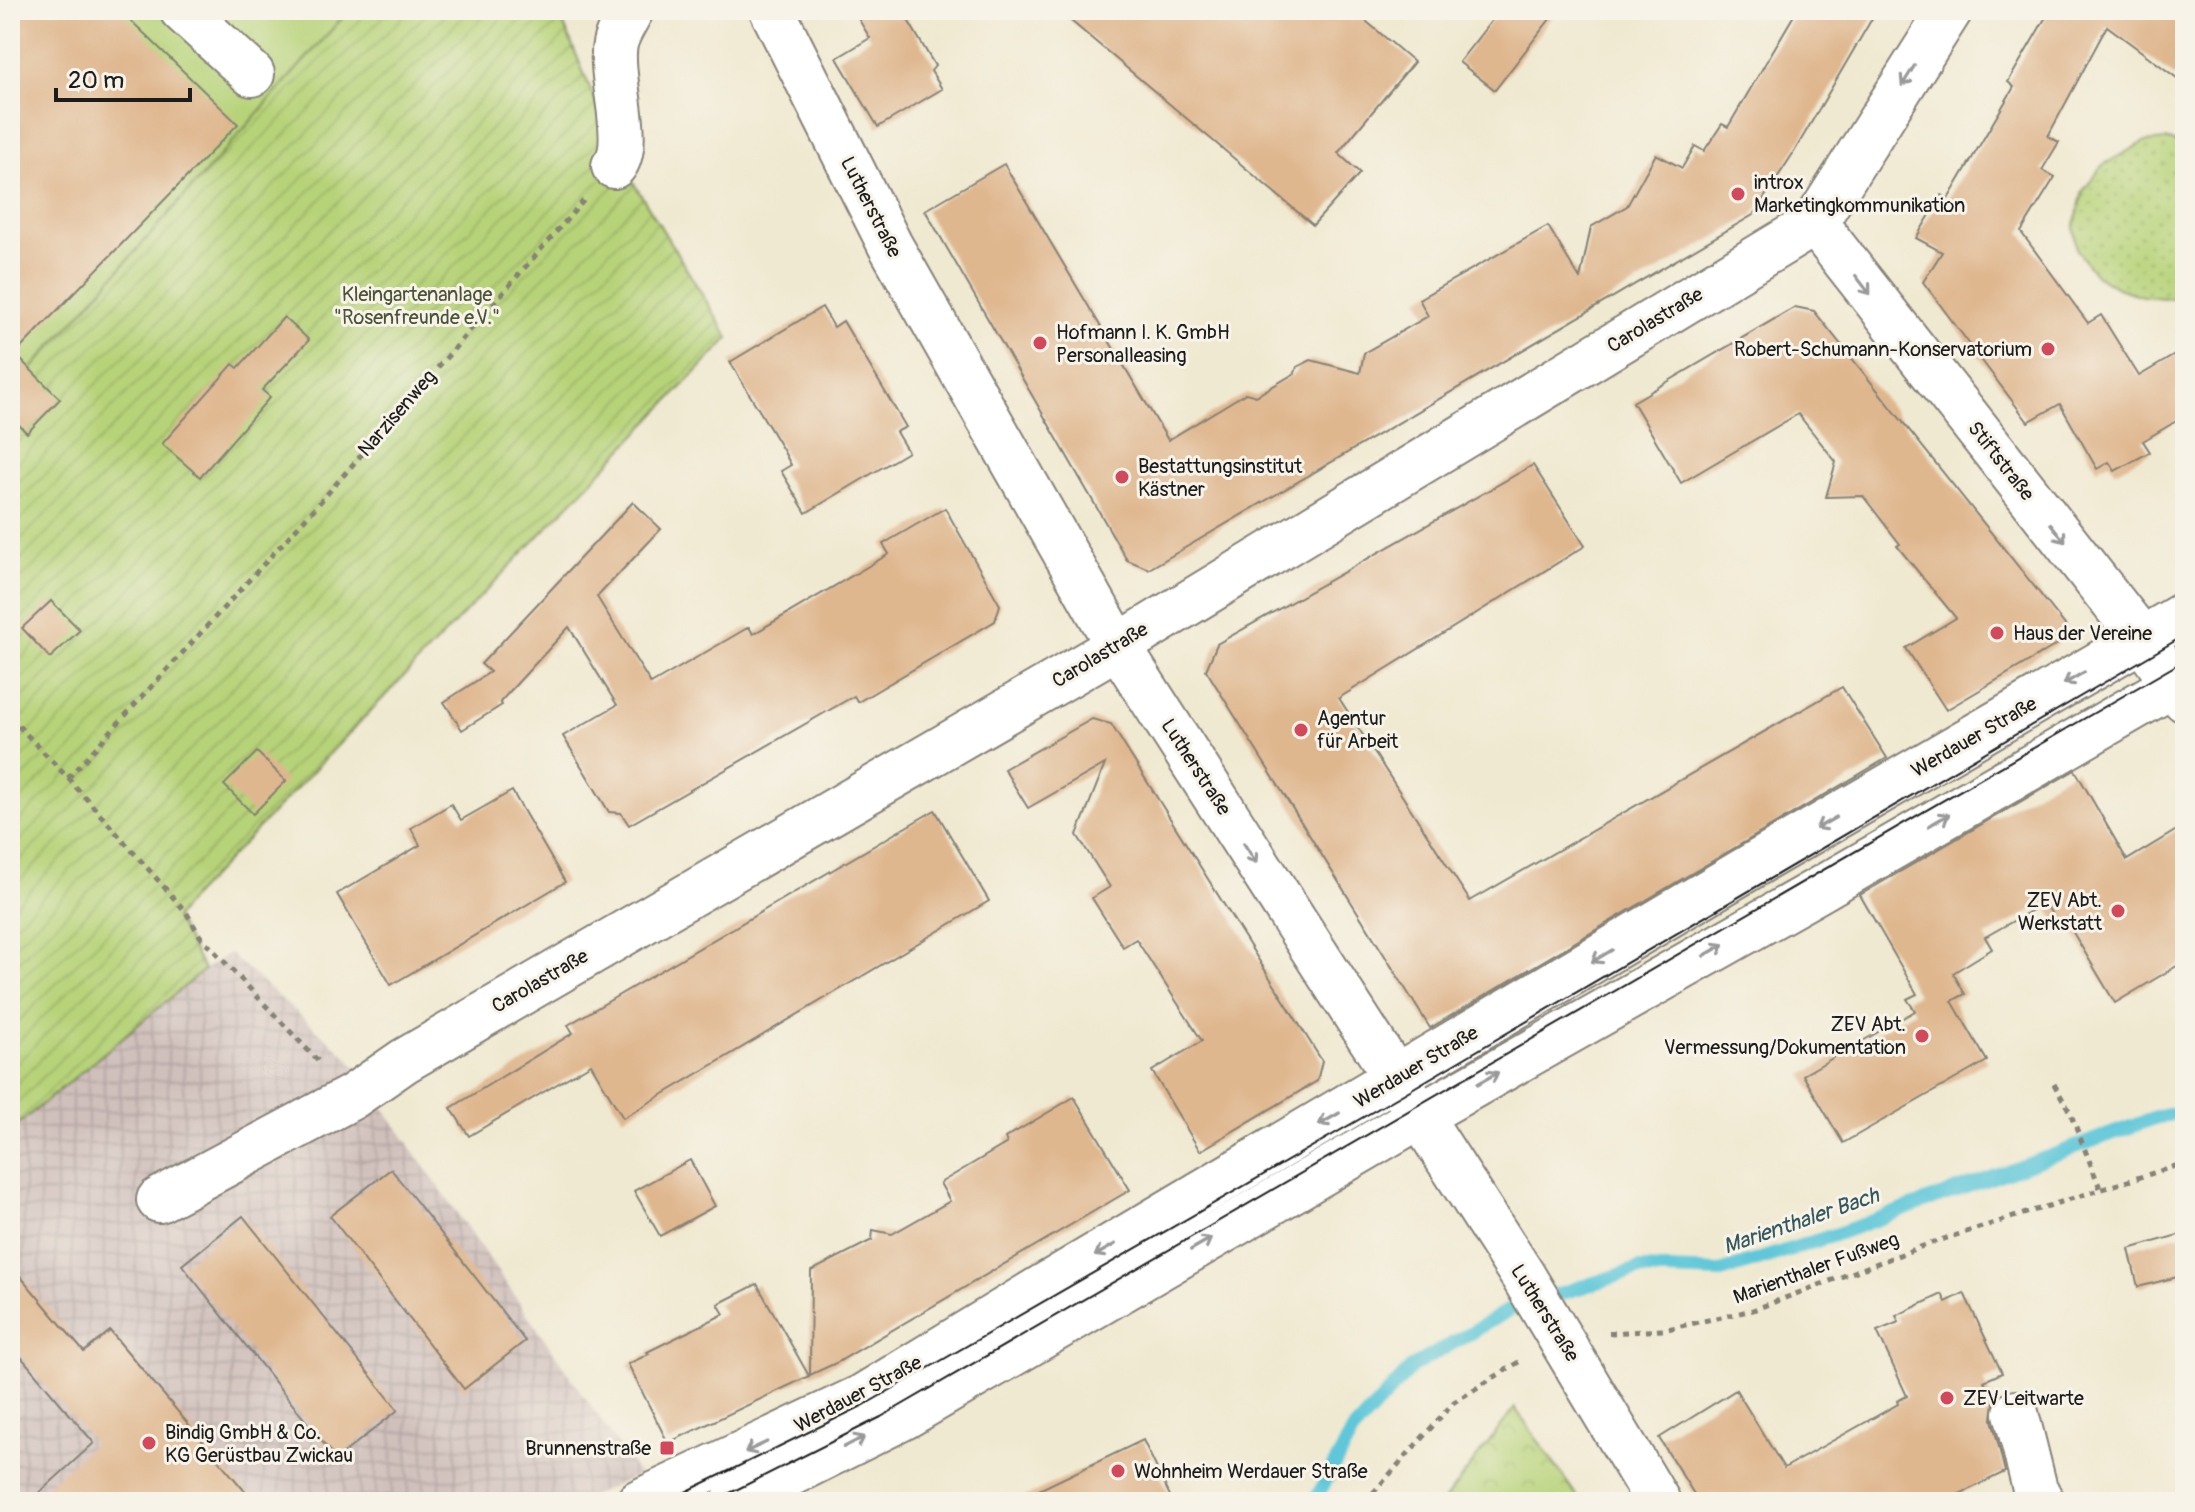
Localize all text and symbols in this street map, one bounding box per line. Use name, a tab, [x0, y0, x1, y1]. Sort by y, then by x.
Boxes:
scale bar	[56, 52, 190, 102]
one-way arrow	[1900, 64, 1916, 87]
text: 20 m	[68, 66, 124, 95]
street label: Lutherstraße	[835, 152, 907, 262]
place label: introx Marketingkommunikation	[1754, 170, 1965, 218]
marker: introx Marketingkommunikation	[1729, 185, 1747, 203]
one-way arrow	[1854, 274, 1871, 295]
park label: Kleingartenanlage "Rosenfreunde e.V."	[334, 282, 500, 330]
street label: Carolastraße	[1603, 282, 1708, 358]
place label: Hofmann I. K. GmbH Personalleasing	[1056, 320, 1230, 368]
marker: Hofmann I. K. GmbH Personalleasing	[1031, 334, 1049, 352]
place label: Robert-Schumann-Konservatorium	[1734, 337, 2032, 362]
marker: Robert-Schumann-Konservatorium	[2039, 340, 2057, 358]
street label: Narzisenweg	[352, 364, 442, 462]
street label: Stiftstraße	[1962, 416, 2040, 506]
place label: Bestattungsinstitut Kästner	[1138, 454, 1303, 502]
marker: Bestattungsinstitut Kästner	[1113, 468, 1131, 486]
one-way arrow	[2050, 522, 2067, 543]
street label: Carolastraße	[1048, 617, 1153, 693]
place label: Haus der Vereine	[2013, 621, 2152, 646]
marker: Haus der Vereine	[1988, 624, 2006, 642]
one-way arrow	[2063, 670, 2086, 686]
street label: Werdauer Straße	[1907, 691, 2041, 783]
place label: Agentur für Arbeit	[1317, 706, 1399, 754]
street label: Lutherstraße	[1156, 714, 1237, 820]
marker: Agentur für Arbeit	[1292, 721, 1310, 739]
one-way arrow	[1927, 812, 1950, 828]
one-way arrow	[1814, 816, 1838, 831]
one-way arrow	[1243, 841, 1259, 864]
place label: ZEV Abt. Werkstatt	[2018, 888, 2103, 936]
marker: ZEV Abt. Werkstatt	[2109, 902, 2127, 920]
one-way arrow	[1701, 941, 1725, 957]
street label: Carolastraße	[487, 943, 593, 1019]
one-way arrow	[1591, 948, 1614, 964]
place label: ZEV Abt. Vermessung/Dokumentation	[1664, 1012, 1906, 1060]
street label: Werdauer Straße	[1349, 1020, 1483, 1114]
marker: ZEV Abt. Vermessung/Dokumentation	[1913, 1027, 1931, 1045]
one-way arrow	[1475, 1070, 1499, 1085]
one-way arrow	[1318, 1111, 1341, 1127]
water label: Marienthaler Bach	[1719, 1181, 1884, 1261]
street label: Marienthaler Fußweg	[1730, 1226, 1902, 1310]
one-way arrow	[1189, 1236, 1212, 1252]
one-way arrow	[1093, 1243, 1116, 1259]
street label: Lutherstraße	[1505, 1260, 1585, 1366]
street label: Werdauer Straße	[790, 1350, 926, 1438]
place label: ZEV Leitwarte	[1963, 1386, 2084, 1411]
marker: ZEV Leitwarte	[1938, 1389, 1956, 1407]
place label: Bindig GmbH & Co. KG Gerüstbau Zwickau	[165, 1420, 353, 1468]
marker: Bindig GmbH & Co. KG Gerüstbau Zwickau	[140, 1434, 158, 1452]
one-way arrow	[842, 1434, 866, 1450]
place label: Brunnenstraße	[525, 1436, 651, 1461]
marker: Brunnenstraße	[658, 1439, 676, 1457]
one-way arrow	[745, 1440, 769, 1455]
place label: Wohnheim Werdauer Straße	[1134, 1459, 1368, 1484]
marker: Wohnheim Werdauer Straße	[1109, 1462, 1127, 1480]

